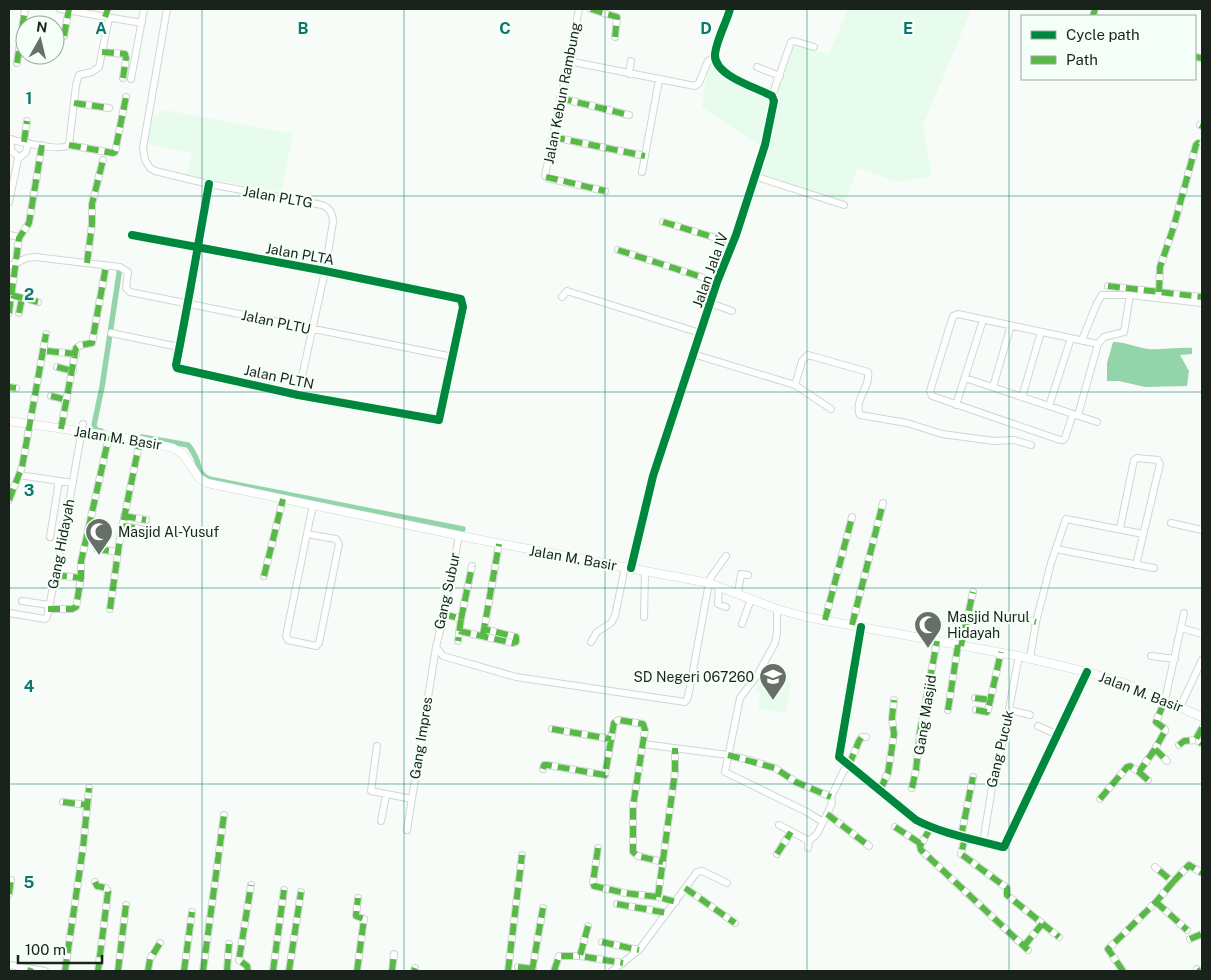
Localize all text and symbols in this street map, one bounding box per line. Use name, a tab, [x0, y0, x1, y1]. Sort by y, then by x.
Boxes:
north arrow	[15, 15, 65, 65]
legend	[1021, 15, 1196, 80]
text: N	[35, 18, 48, 36]
text: A	[95, 19, 107, 38]
text: B	[298, 19, 309, 38]
text: C	[499, 19, 511, 38]
text: D	[700, 19, 712, 38]
text: E	[903, 19, 913, 38]
street label: Jalan Kebun Rambung	[540, 20, 584, 165]
text: Cycle path	[1066, 26, 1140, 43]
text: Path	[1066, 51, 1098, 68]
text: 1	[26, 89, 32, 108]
street label: Jalan PLTG	[242, 183, 314, 211]
street label: Jalan Jala IV	[689, 230, 731, 310]
street label: Jalan PLTA	[264, 240, 336, 268]
text: 2	[24, 285, 34, 304]
street label: Jalan PLTU	[240, 307, 312, 337]
street label: Jalan PLTN	[243, 362, 315, 392]
street label: Jalan M. Basir	[73, 423, 163, 453]
text: 3	[24, 481, 34, 500]
street label: Gang Hidayah	[44, 498, 78, 590]
mosque icon: Masjid Al-Yusuf	[84, 517, 114, 556]
place label: Masjid Al-Yusuf	[118, 524, 219, 540]
street label: Jalan M. Basir	[528, 542, 618, 574]
street label: Gang Subur	[431, 551, 463, 631]
place label: Masjid Nurul Hidayah	[947, 609, 1030, 641]
mosque icon: Masjid Nurul Hidayah	[913, 610, 943, 649]
school or university icon: SD Negeri 067260	[758, 662, 788, 701]
place label: SD Negeri 067260	[633, 669, 754, 685]
street label: Jalan M. Basir	[1097, 669, 1185, 715]
street label: Gang Masjid	[911, 674, 939, 756]
text: 4	[24, 677, 35, 696]
street label: Gang Impres	[407, 696, 435, 780]
street label: Gang Pucuk	[983, 709, 1017, 789]
text: 5	[24, 873, 35, 892]
scale bar	[18, 932, 101, 964]
text: 100 m	[25, 941, 66, 958]

